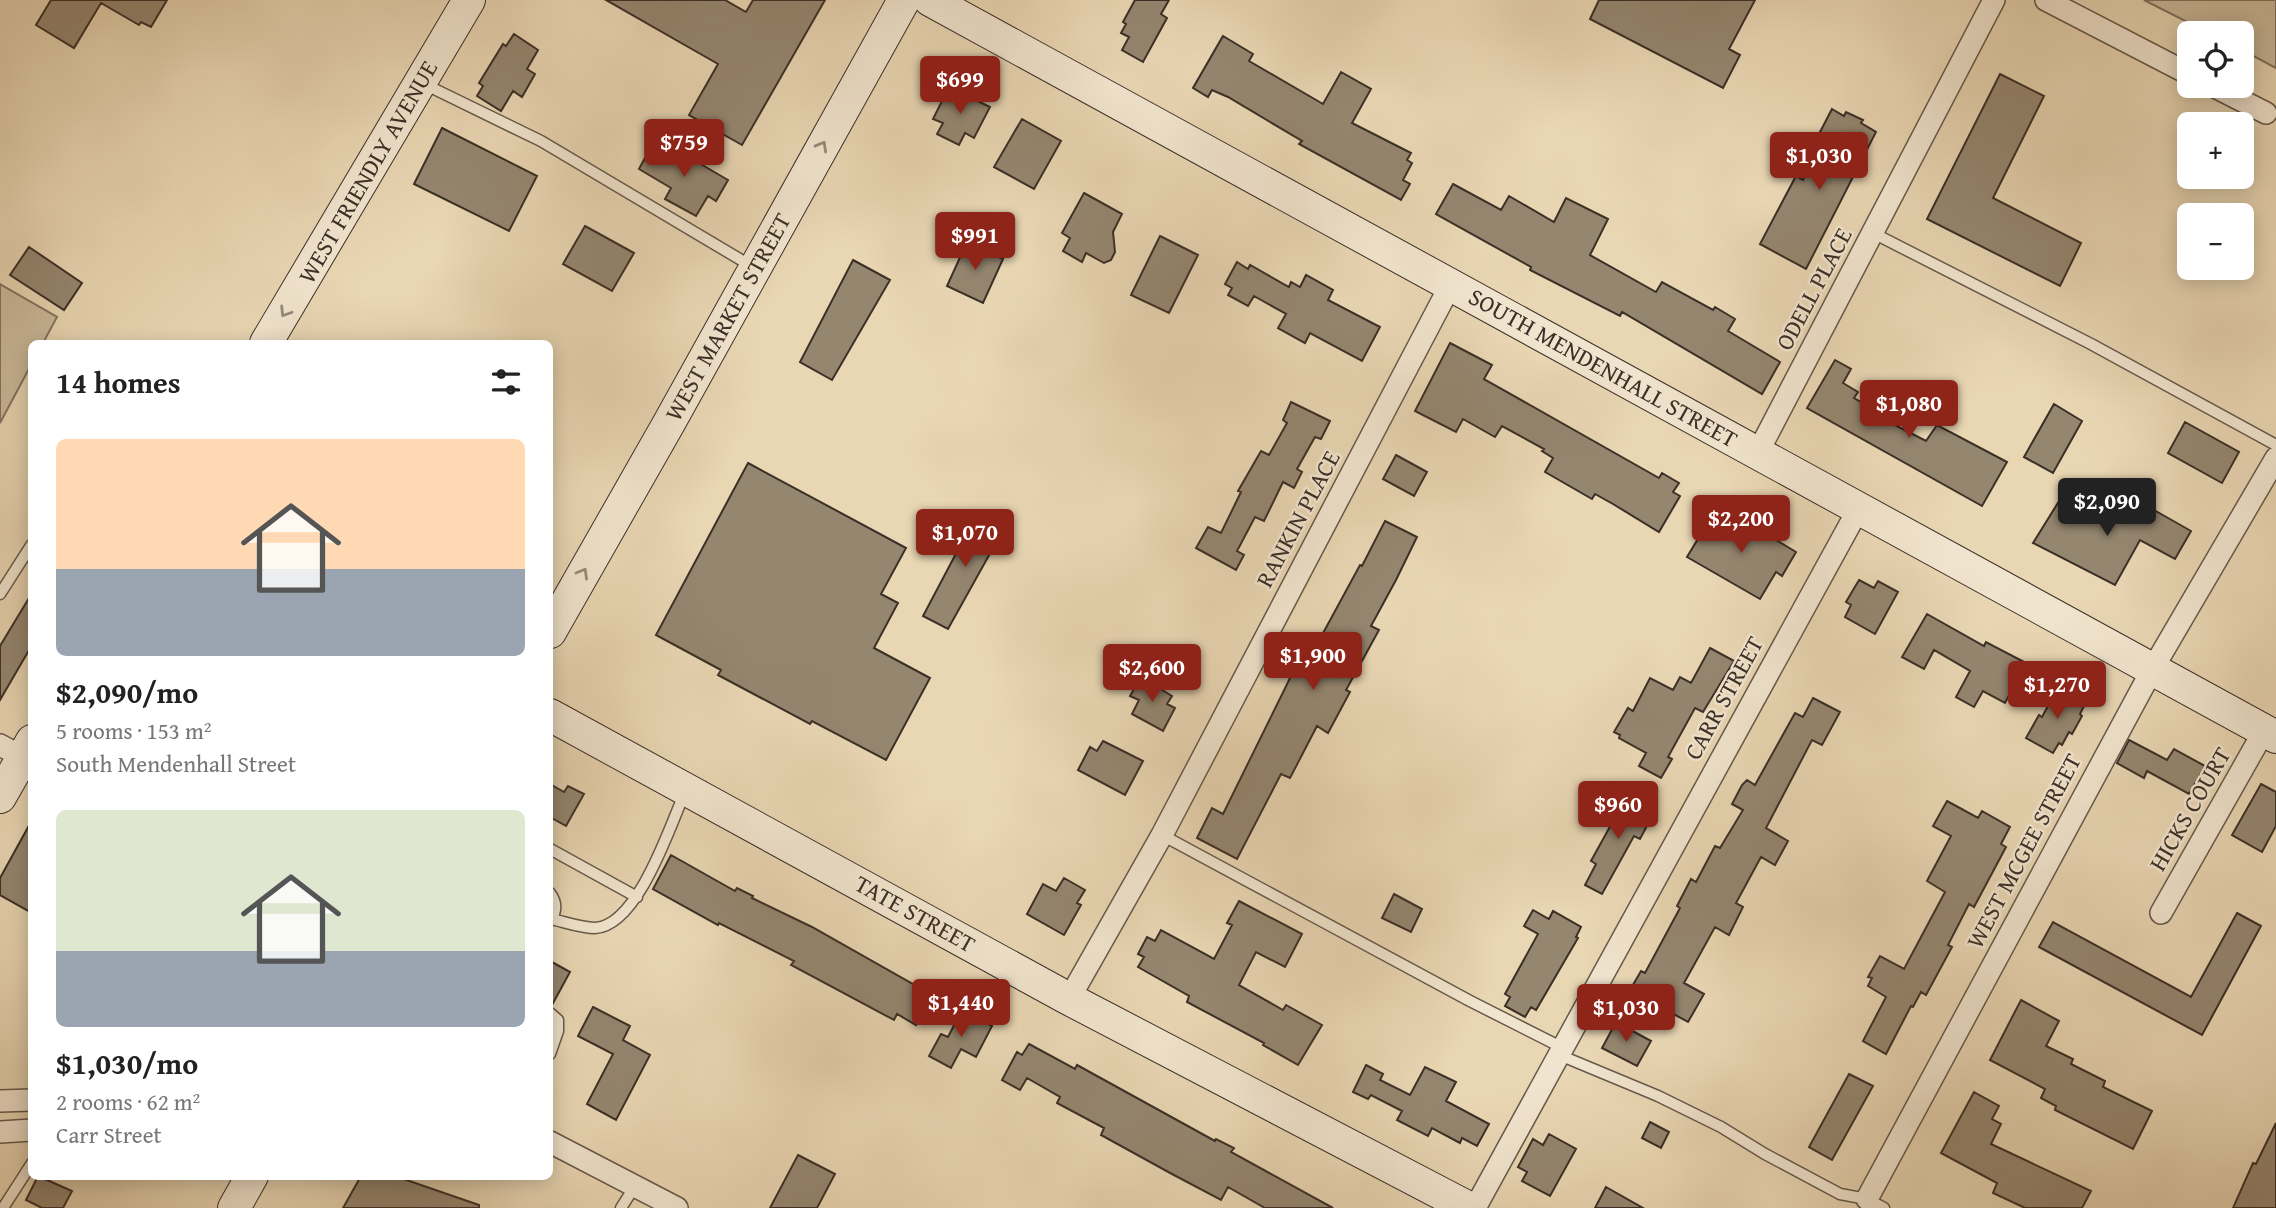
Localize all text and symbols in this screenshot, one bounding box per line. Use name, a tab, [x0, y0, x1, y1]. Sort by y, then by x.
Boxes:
map controls	[2177, 21, 2254, 280]
button: locate	[2177, 21, 2254, 98]
street label: WEST FRIENDLY AVENUE	[289, 54, 446, 290]
pin: $699	[919, 57, 1001, 116]
text: $699	[936, 62, 984, 95]
button: +	[2177, 112, 2254, 189]
pin: $759	[643, 120, 725, 179]
text: $759	[660, 125, 708, 158]
pin: $1,030	[1762, 132, 1876, 192]
text: $1,030	[1786, 138, 1852, 171]
one-way arrow	[814, 141, 828, 154]
button: −	[2177, 203, 2254, 280]
street label: WEST MARKET STREET	[656, 206, 799, 427]
pin: $991	[934, 212, 1016, 272]
text: $991	[951, 218, 999, 251]
street label: ODELL PLACE	[1767, 221, 1860, 356]
street label: SOUTH MENDENHALL STREET	[1462, 279, 1744, 456]
one-way arrow	[281, 305, 294, 318]
text: 14 homes	[56, 360, 181, 404]
icon: filters	[487, 363, 525, 401]
pin: $1,080	[1852, 380, 1966, 440]
text: $1,080	[1876, 386, 1942, 419]
street label: RANKIN PLACE	[1247, 444, 1348, 593]
pin: $2,090	[2050, 478, 2164, 538]
text: $2,090	[2074, 484, 2140, 517]
icon: home	[228, 485, 354, 611]
pin: $2,200	[1684, 496, 1798, 555]
text: $2,200	[1708, 501, 1774, 534]
pin: $1,070	[908, 510, 1022, 569]
text: $1,070	[932, 515, 998, 548]
one-way arrow	[575, 568, 588, 580]
street label: CARR STREET	[1675, 630, 1772, 766]
pin: $1,900	[1256, 632, 1370, 692]
text: $1,900	[1280, 638, 1346, 671]
pin: $2,600	[1095, 644, 1209, 704]
text: $2,600	[1119, 650, 1185, 683]
pin: $1,270	[2000, 662, 2114, 721]
text: $1,270	[2024, 667, 2090, 700]
text: $2,090/mo	[56, 670, 198, 714]
text: 5 rooms · 153 m²	[56, 714, 211, 747]
street label: HICKS COURT	[2140, 740, 2239, 877]
text: South Mendenhall Street	[56, 747, 296, 780]
street label: WEST MCGEE STREET	[1957, 747, 2090, 954]
pin: $960	[1577, 782, 1659, 841]
text: $960	[1594, 787, 1642, 820]
icon: home	[228, 856, 354, 982]
street label: TATE STREET	[849, 866, 982, 961]
pin: $1,440	[904, 979, 1018, 1039]
pin: $1,030	[1569, 984, 1683, 1044]
text: $1,440	[928, 985, 994, 1018]
text: $1,030	[1593, 990, 1659, 1023]
text: $1,030/mo	[56, 1041, 198, 1085]
text: 2 rooms · 62 m²	[56, 1085, 200, 1118]
text: Carr Street	[56, 1118, 162, 1151]

